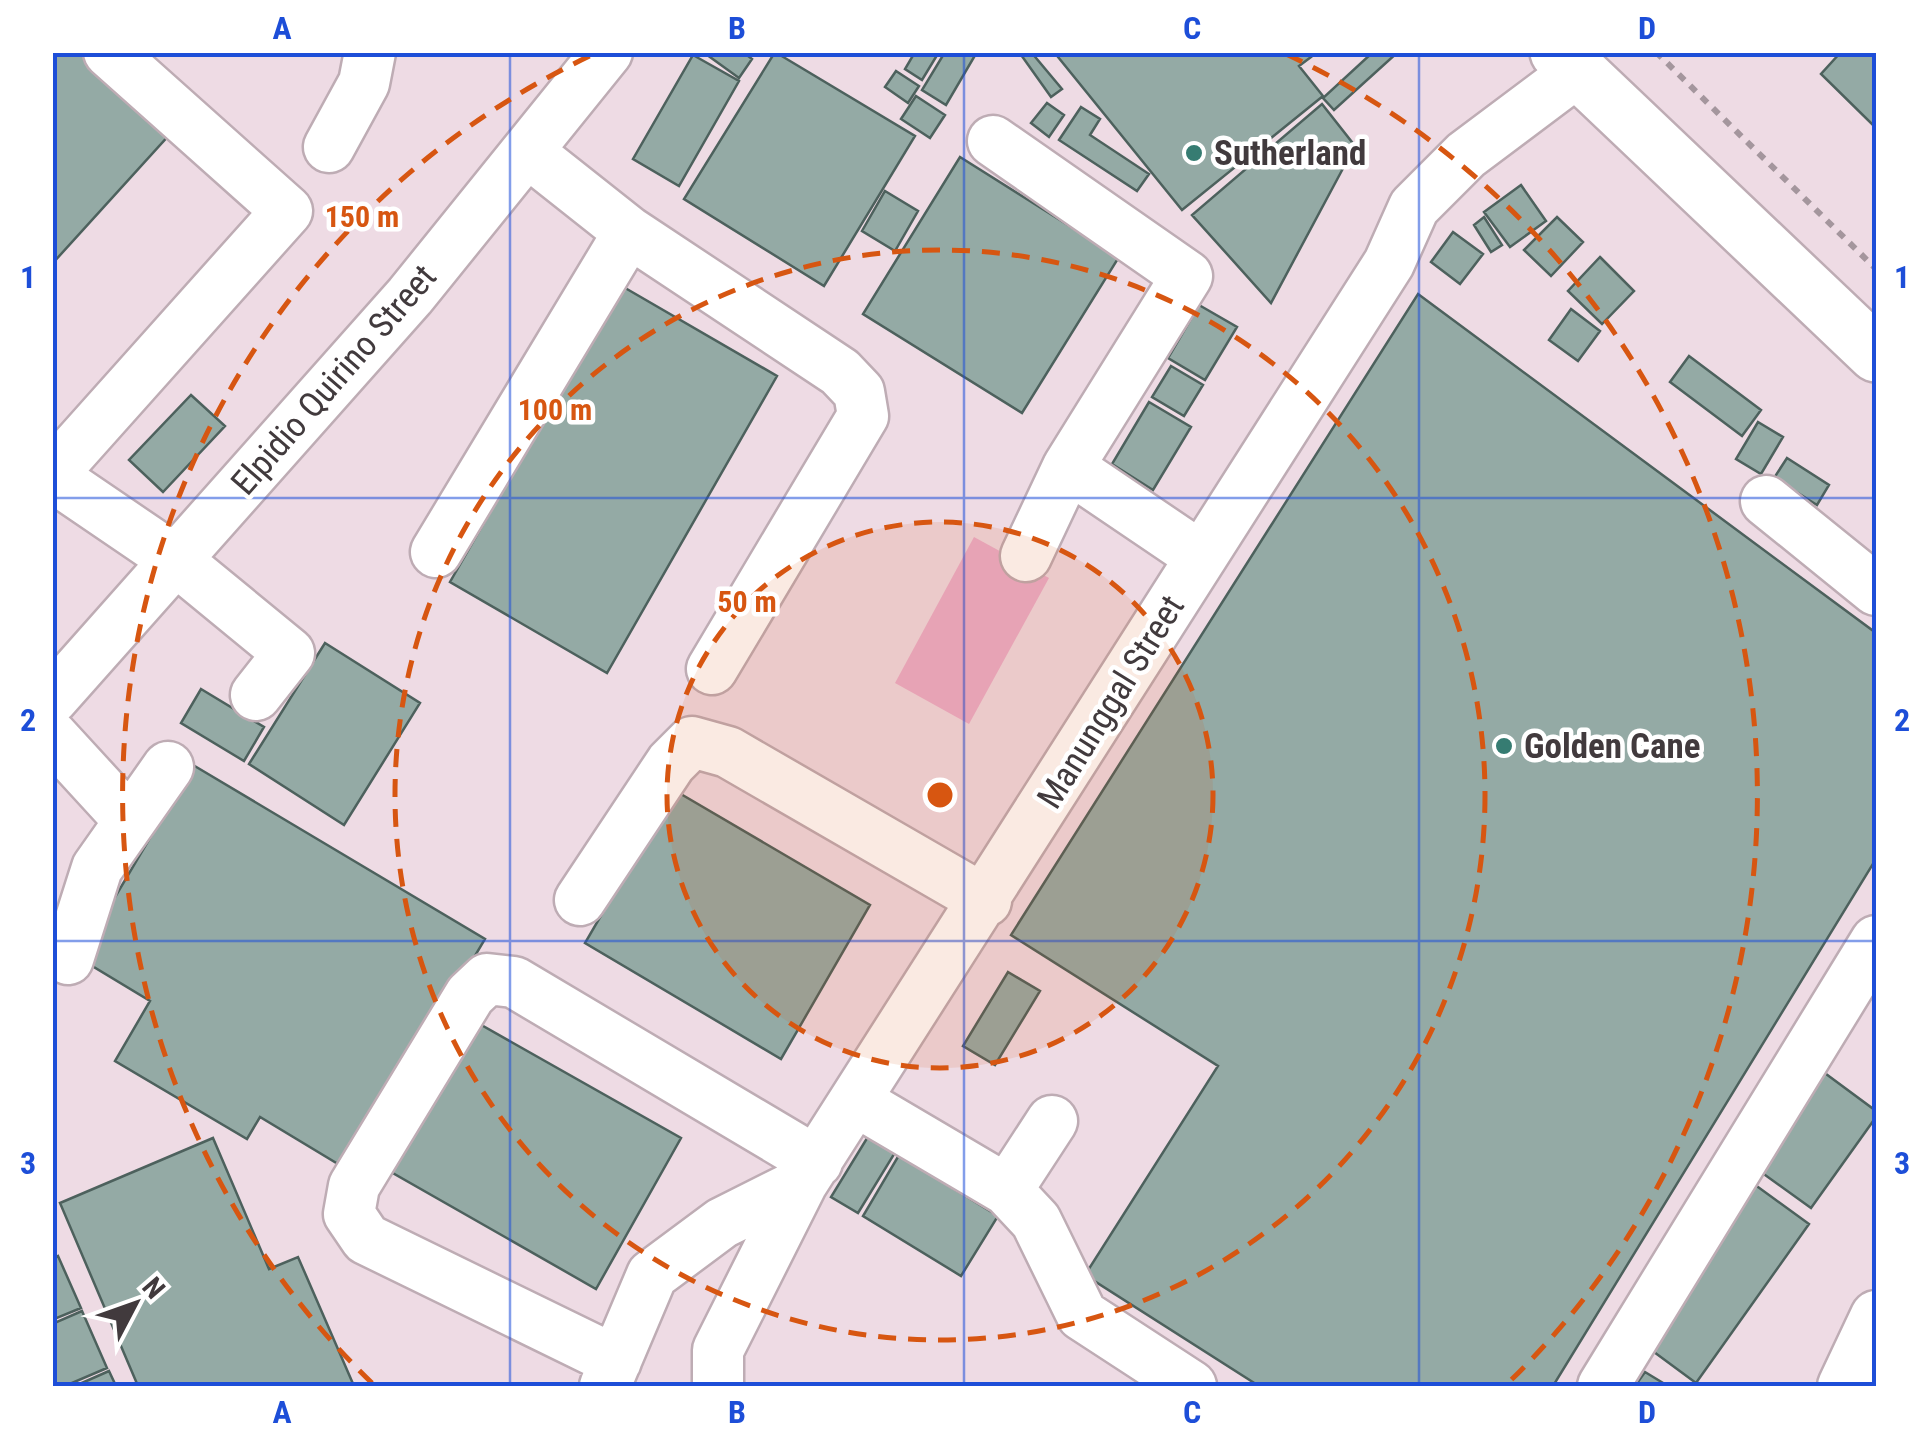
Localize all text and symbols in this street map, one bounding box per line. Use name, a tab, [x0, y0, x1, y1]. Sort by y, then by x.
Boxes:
text: A	[272, 9, 292, 47]
text: B	[728, 9, 746, 47]
text: C	[1183, 9, 1201, 47]
text: D	[1638, 9, 1656, 47]
place label: Sutherland	[1214, 133, 1366, 174]
marker: Sutherland	[1183, 142, 1205, 164]
text: 150 m	[325, 199, 399, 234]
street label: Elpidio Quirino Street	[223, 257, 445, 503]
text: 1	[20, 258, 36, 296]
text: 1	[1894, 258, 1910, 296]
text: 100 m	[518, 392, 592, 427]
text: 50 m	[717, 584, 777, 619]
street label: Manunggal Street	[1029, 588, 1193, 816]
text: 2	[20, 701, 36, 739]
text: 2	[1894, 701, 1910, 739]
place label: Golden Cane	[1524, 726, 1701, 767]
marker: Golden Cane	[1493, 735, 1515, 757]
centre of rings	[922, 777, 958, 813]
text: 3	[20, 1144, 36, 1182]
text: 3	[1894, 1144, 1910, 1182]
north arrow	[85, 1254, 185, 1354]
text: N	[135, 1271, 172, 1305]
text: A	[272, 1393, 292, 1431]
text: B	[728, 1393, 746, 1431]
text: C	[1183, 1393, 1201, 1431]
text: D	[1638, 1393, 1656, 1431]

